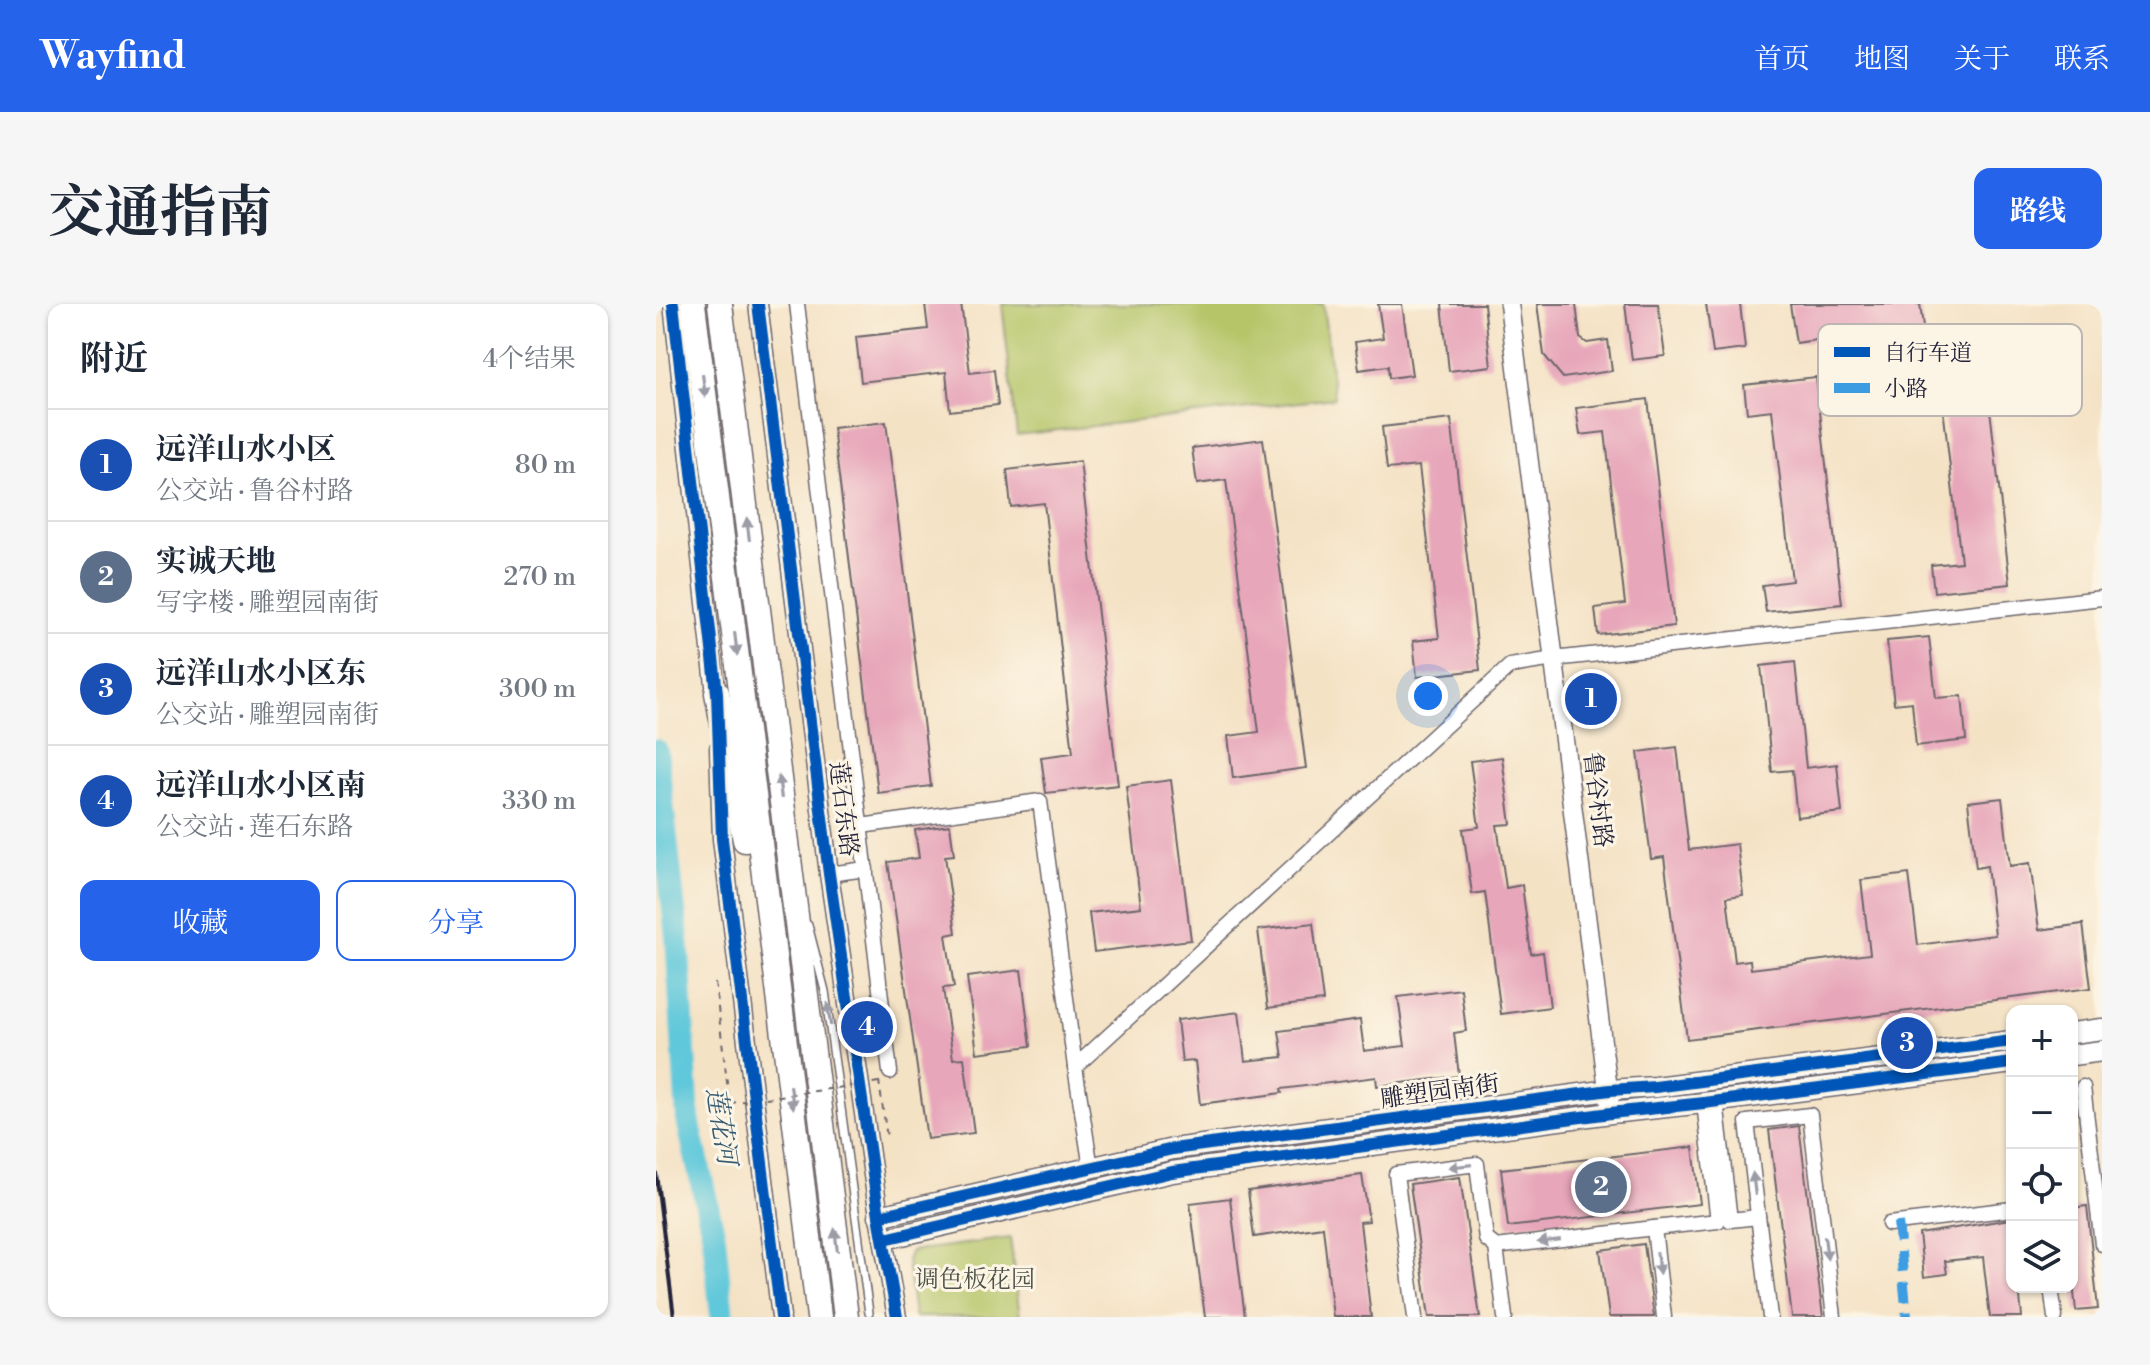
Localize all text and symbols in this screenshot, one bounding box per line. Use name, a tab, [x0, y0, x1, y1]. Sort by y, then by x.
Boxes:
text: Wayfind	[40, 33, 186, 80]
text: 首页	[1754, 42, 1810, 77]
text: 地图	[1854, 42, 1910, 77]
text: 关于	[1954, 42, 2010, 77]
text: 联系	[2054, 42, 2110, 77]
button: 路线	[1974, 168, 2102, 249]
text: 交通指南	[48, 179, 272, 249]
legend	[1818, 324, 2082, 416]
text: 附近	[80, 339, 148, 381]
text: 自行车道	[1884, 340, 1972, 367]
text: 4个结果	[483, 343, 576, 375]
one-way arrow	[697, 374, 710, 399]
text: 小路	[1884, 376, 1928, 403]
text: 远洋山水小区	[156, 431, 336, 469]
text: 1	[100, 449, 112, 481]
text: 80 m	[515, 449, 576, 481]
text: 公交站 · 鲁谷村路	[156, 475, 353, 507]
one-way arrow	[741, 516, 754, 541]
text: 实诚天地	[156, 543, 276, 581]
text: 2	[98, 561, 114, 593]
text: 270 m	[503, 561, 576, 593]
text: 写字楼 · 雕塑园南街	[156, 587, 379, 619]
one-way arrow	[729, 632, 742, 657]
text: 远洋山水小区东	[156, 655, 366, 693]
pin: 1	[1565, 669, 1617, 729]
text: 3	[98, 673, 114, 705]
text: 300 m	[499, 673, 576, 705]
your location	[1408, 676, 1448, 716]
text: 公交站 · 雕塑园南街	[156, 699, 379, 731]
street label: 鲁谷村路	[1576, 751, 1618, 849]
street label: 莲石东路	[822, 760, 864, 858]
text: 远洋山水小区南	[156, 767, 366, 805]
one-way arrow	[773, 774, 786, 799]
text: 4	[97, 785, 115, 817]
text: 330 m	[502, 785, 576, 817]
text: 公交站 · 莲石东路	[156, 811, 353, 843]
button: 收藏	[80, 880, 320, 961]
button: 分享	[336, 880, 576, 961]
pin: 4	[841, 997, 893, 1057]
one-way arrow	[822, 1001, 835, 1026]
map controls	[2006, 1005, 2078, 1293]
button: +	[2006, 1005, 2078, 1077]
pin: 3	[1881, 1013, 1933, 1073]
street label: 雕塑园南街	[1378, 1069, 1502, 1115]
button: −	[2006, 1077, 2078, 1149]
water label: 莲花河	[699, 1085, 744, 1171]
one-way arrow	[786, 1085, 799, 1110]
button: locate	[2006, 1149, 2078, 1221]
pin: 2	[1575, 1157, 1627, 1217]
one-way arrow	[1447, 1160, 1472, 1173]
one-way arrow	[1747, 1171, 1760, 1196]
button: layers	[2006, 1221, 2078, 1293]
one-way arrow	[830, 1227, 843, 1252]
one-way arrow	[1536, 1235, 1561, 1248]
one-way arrow	[1819, 1236, 1832, 1261]
one-way arrow	[1652, 1251, 1665, 1276]
park label: 调色板花园	[915, 1265, 1035, 1295]

